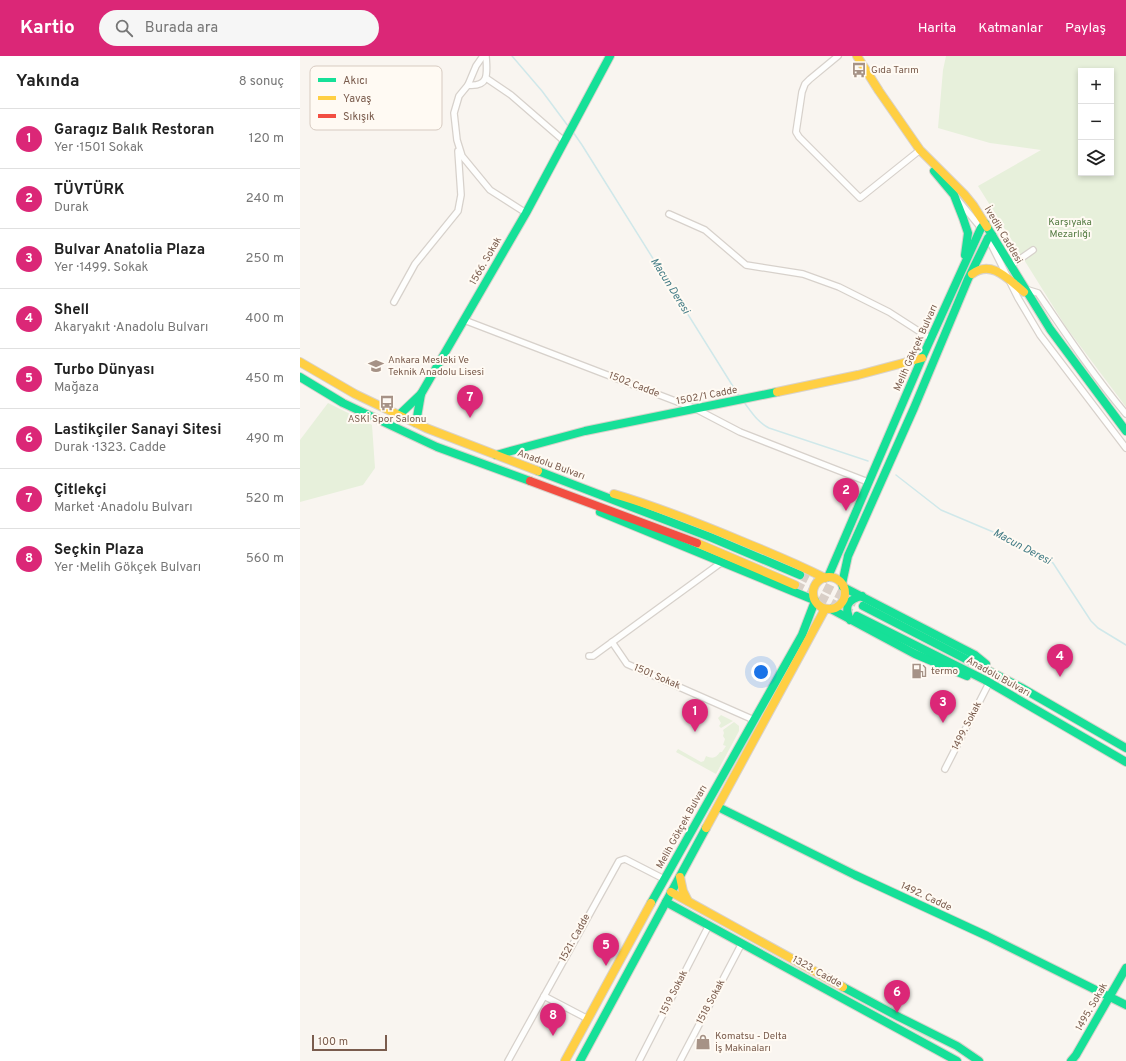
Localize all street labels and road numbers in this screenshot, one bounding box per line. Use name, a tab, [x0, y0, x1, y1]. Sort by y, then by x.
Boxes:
street label: İvedik Caddesi	[981, 204, 1025, 266]
street label: 1566. Sokak	[467, 235, 505, 287]
street label: Melih Gökçek Bulvarı	[891, 303, 941, 393]
street label: 1502 Cadde	[607, 369, 661, 401]
street label: 1502/1 Cadde	[675, 384, 739, 408]
street label: Anadolu Bulvarı	[515, 447, 587, 483]
street label: Anadolu Bulvarı	[964, 654, 1032, 700]
street label: 1501 Sokak	[632, 661, 682, 693]
street label: 1499. Sokak	[949, 699, 985, 753]
street label: Melih Gökçek Bulvarı	[654, 783, 710, 871]
street label: 1492. Cadde	[898, 880, 954, 914]
street label: 1521. Cadde	[557, 912, 593, 964]
street label: 1323. Cadde	[790, 953, 844, 991]
street label: 1519 Sokak	[657, 968, 691, 1018]
street label: 1518 Sokak	[694, 977, 728, 1027]
street label: 1495. Sokak	[1073, 981, 1111, 1033]

